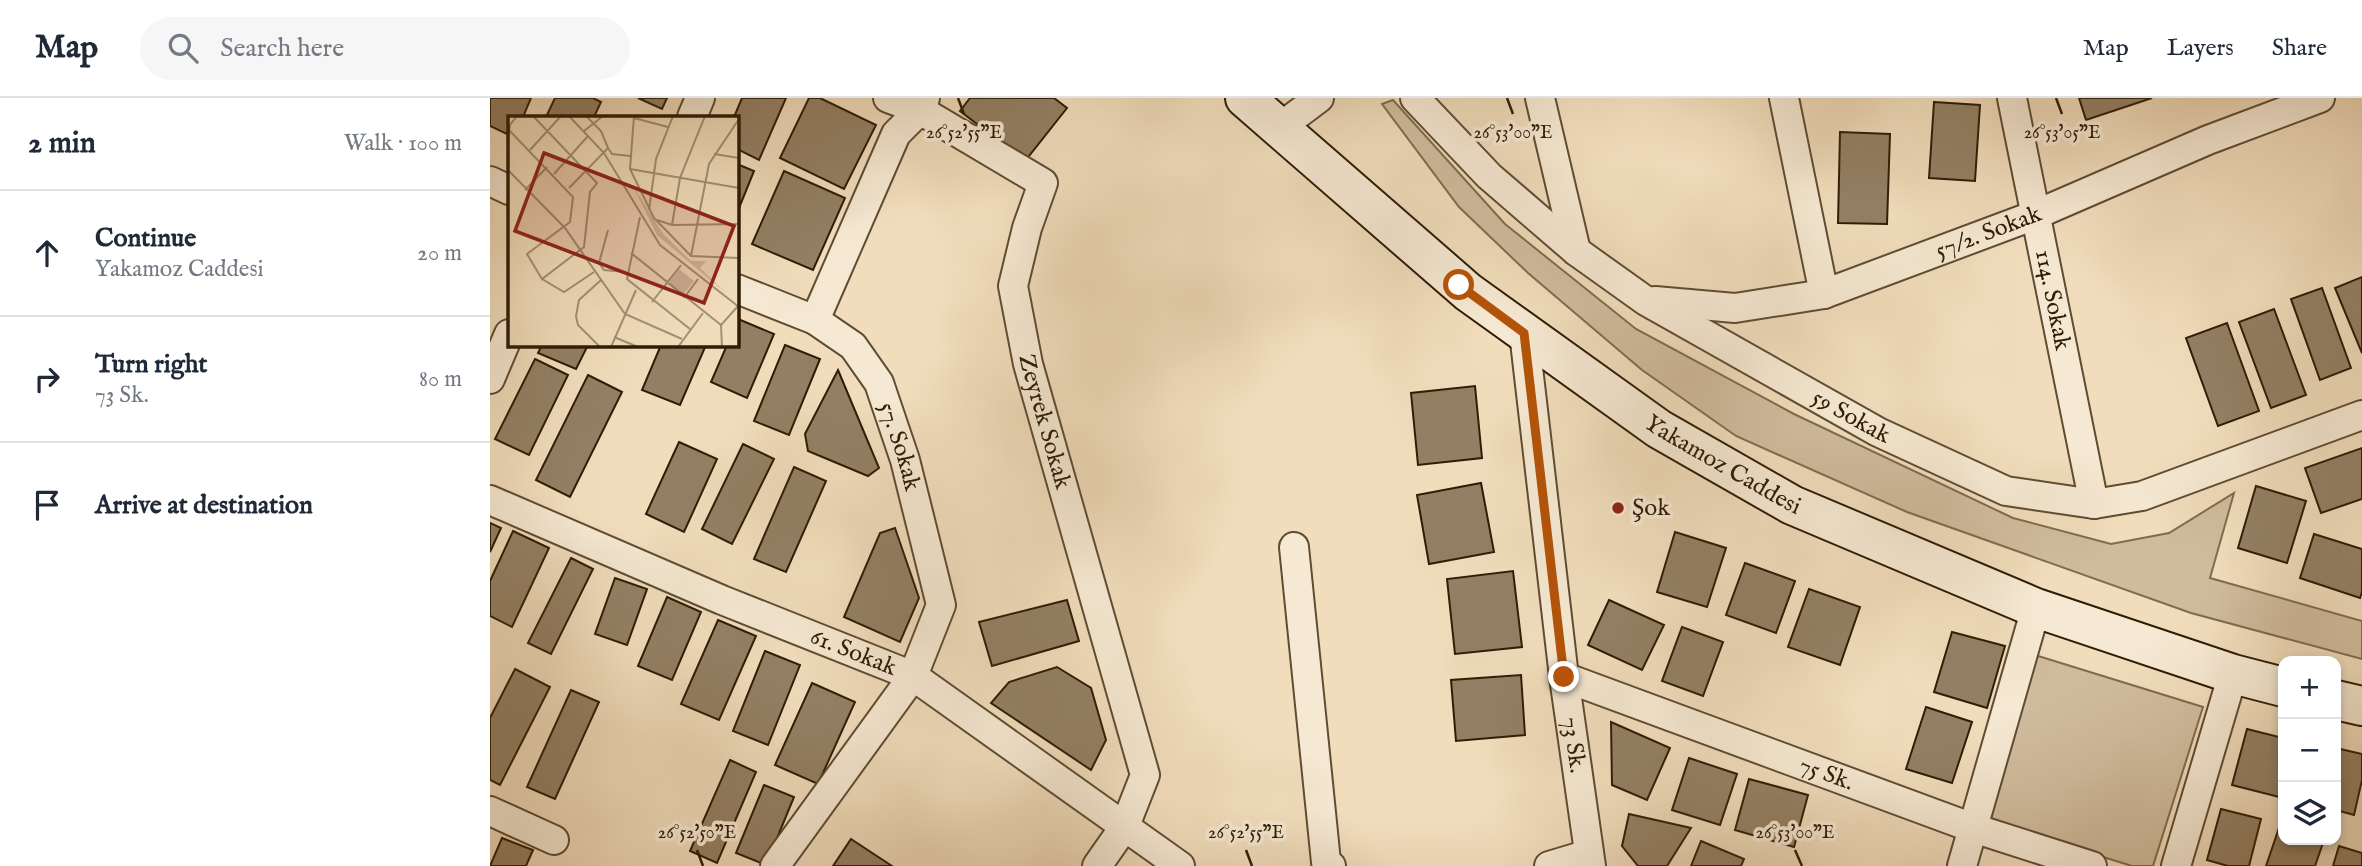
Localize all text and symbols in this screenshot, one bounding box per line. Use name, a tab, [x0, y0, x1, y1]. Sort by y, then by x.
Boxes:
search box	[140, 17, 630, 80]
text: Map	[35, 27, 98, 69]
icon: search	[164, 29, 202, 67]
text: Search here	[220, 32, 344, 65]
text: Map	[2083, 33, 2129, 64]
text: Layers	[2167, 33, 2234, 64]
text: Share	[2272, 33, 2327, 64]
inset map	[508, 116, 738, 346]
text: 26°52'55"E	[926, 122, 1002, 145]
text: 26°53'00"E	[1473, 122, 1553, 145]
text: 26°53'05"E	[2024, 122, 2100, 145]
text: 2 min	[28, 125, 96, 163]
text: Walk · 100 m	[344, 129, 462, 158]
street label: 57/2. Sokak	[1931, 198, 2046, 266]
text: Continue	[95, 222, 196, 255]
icon: ahead	[28, 234, 66, 272]
text: 20 m	[417, 239, 462, 268]
street label: 114. Sokak	[2028, 247, 2078, 353]
text: Yakamoz Caddesi	[95, 255, 264, 284]
route start	[1443, 269, 1474, 300]
text: Turn right	[95, 348, 208, 381]
street label: Zeyrek Sokak	[1011, 352, 1078, 493]
icon: right	[28, 360, 66, 398]
text: 80 m	[419, 365, 462, 394]
text: 73 Sk.	[95, 381, 149, 410]
street label: 59 Sokak	[1806, 382, 1896, 451]
street label: 57. Sokak	[871, 398, 928, 494]
street label: Yakamoz Caddesi	[1638, 408, 1806, 522]
icon: arrive	[28, 486, 66, 524]
text: Arrive at destination	[95, 489, 313, 522]
place label: Şok	[1632, 493, 1670, 524]
marker: Şok	[1610, 500, 1626, 516]
street label: 61. Sokak	[806, 621, 901, 683]
map controls	[2278, 656, 2341, 845]
button: +	[2278, 656, 2341, 719]
route end	[1548, 661, 1579, 692]
street label: 73 Sk.	[1554, 715, 1593, 775]
button: −	[2278, 719, 2341, 782]
street label: 75 Sk.	[1795, 750, 1858, 798]
button: layers	[2278, 782, 2341, 845]
text: 26°52'50"E	[658, 822, 736, 845]
text: 26°52'55"E	[1208, 822, 1284, 845]
text: 26°53'00"E	[1755, 822, 1835, 845]

